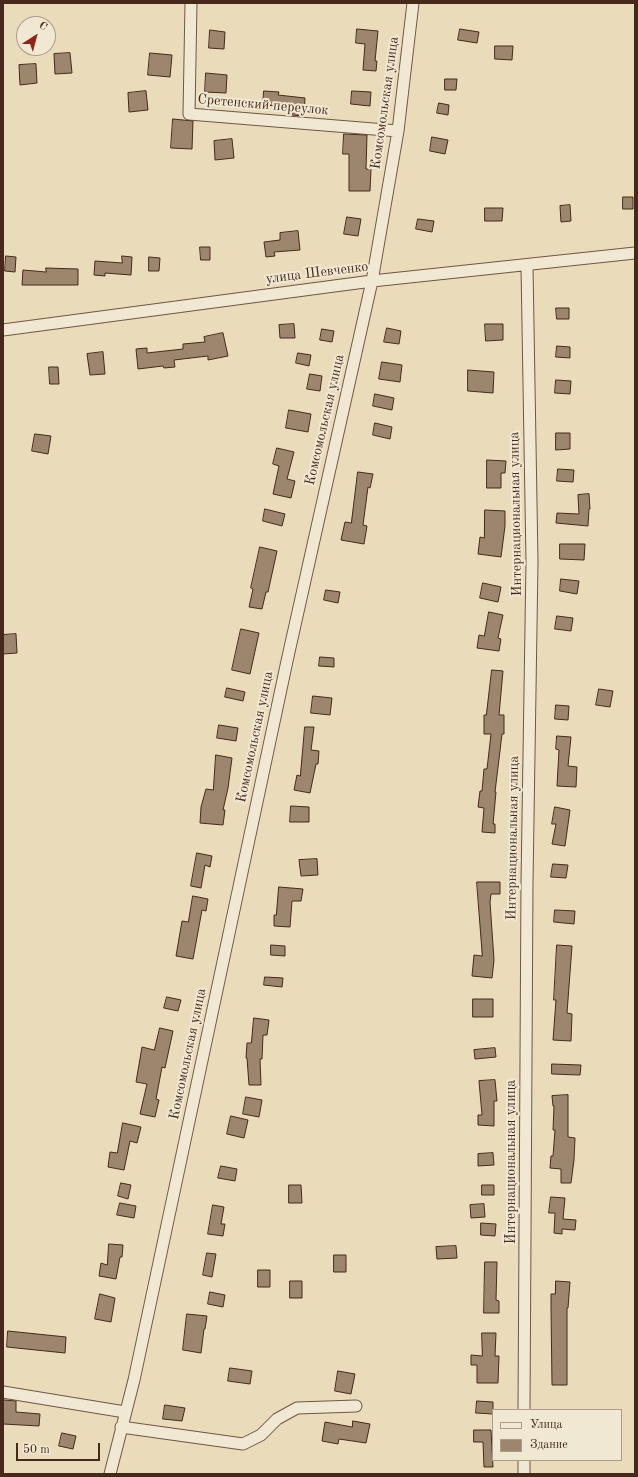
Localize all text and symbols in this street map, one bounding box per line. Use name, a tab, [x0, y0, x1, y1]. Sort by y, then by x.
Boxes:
north arrow	[16, 16, 56, 56]
text: С	[37, 20, 49, 33]
street label: Комсомольская улица	[367, 36, 403, 170]
street label: Сретенский переулок	[197, 91, 329, 119]
street label: улица Шевченко	[265, 258, 369, 288]
street label: Комсомольская улица	[302, 353, 348, 487]
street label: Интернациональная улица	[506, 432, 526, 596]
street label: Комсомольская улица	[233, 670, 277, 804]
street label: Интернациональная улица	[503, 756, 523, 920]
street label: Комсомольская улица	[166, 987, 210, 1121]
street label: Интернациональная улица	[503, 1080, 519, 1244]
legend	[492, 1409, 622, 1461]
text: Улица	[530, 1419, 563, 1431]
scale bar	[18, 1435, 102, 1461]
text: Здание	[530, 1439, 568, 1451]
text: 50 m	[23, 1444, 50, 1456]

